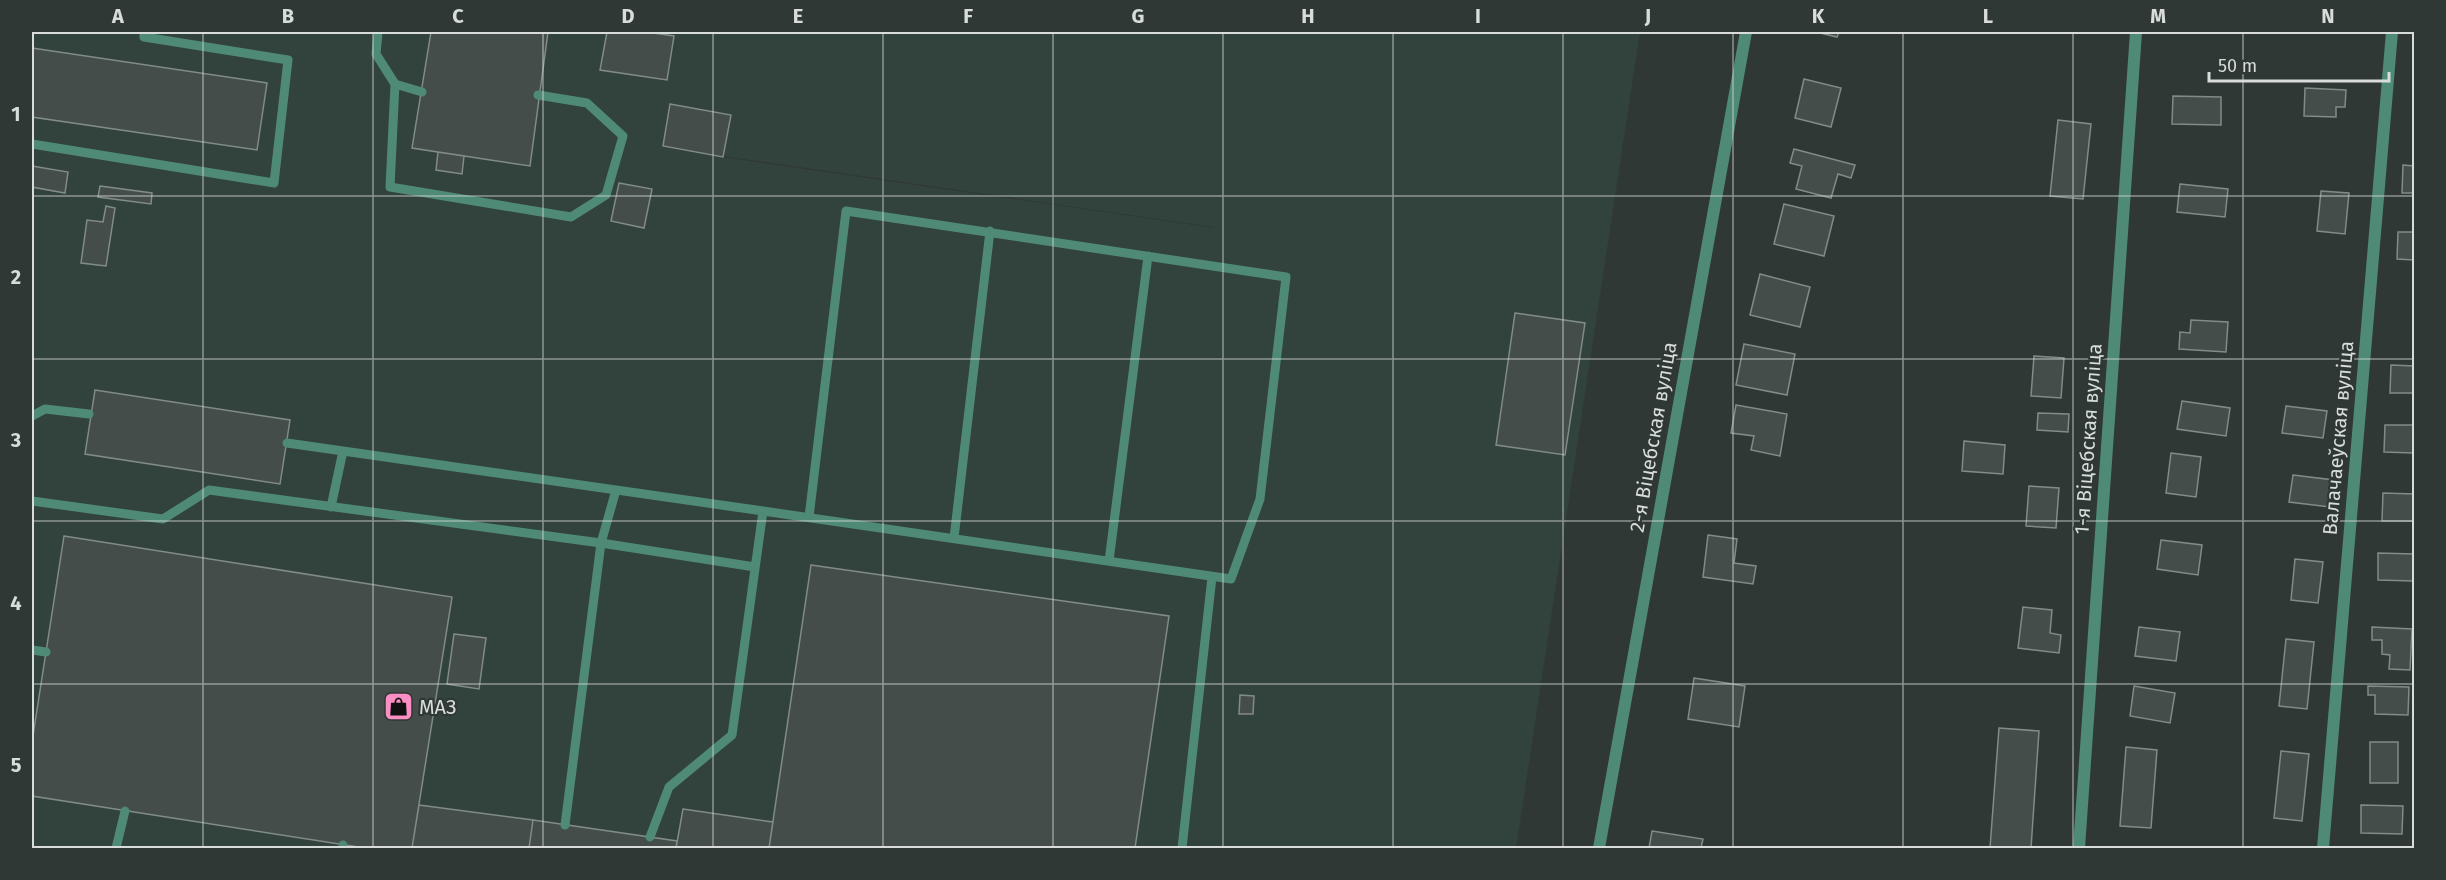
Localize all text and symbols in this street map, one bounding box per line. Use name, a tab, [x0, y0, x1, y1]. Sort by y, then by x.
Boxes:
text: A	[111, 4, 125, 28]
text: B	[282, 4, 294, 28]
text: C	[452, 4, 464, 28]
text: D	[621, 4, 635, 28]
text: E	[793, 4, 803, 28]
text: F	[963, 4, 973, 28]
text: G	[1132, 4, 1144, 28]
text: H	[1301, 4, 1315, 28]
text: I	[1475, 4, 1481, 28]
text: J	[1644, 4, 1651, 28]
text: K	[1812, 4, 1825, 28]
text: L	[1983, 4, 1993, 28]
text: M	[2150, 4, 2166, 28]
text: N	[2321, 4, 2335, 28]
scale bar	[2209, 45, 2389, 83]
text: 50 m	[2218, 55, 2257, 77]
text: 1	[11, 102, 21, 126]
text: 2	[11, 265, 21, 289]
street label: 2-я Віцебская вуліца	[1624, 340, 1682, 534]
street label: Валачаеўская вуліца	[2318, 340, 2358, 536]
street label: 1-я Віцебская вуліца	[2069, 343, 2107, 535]
text: 3	[10, 428, 21, 452]
text: 4	[10, 591, 22, 615]
shop icon: МАЗ	[382, 691, 414, 723]
place label: МАЗ	[419, 695, 456, 719]
text: 5	[11, 753, 22, 777]

